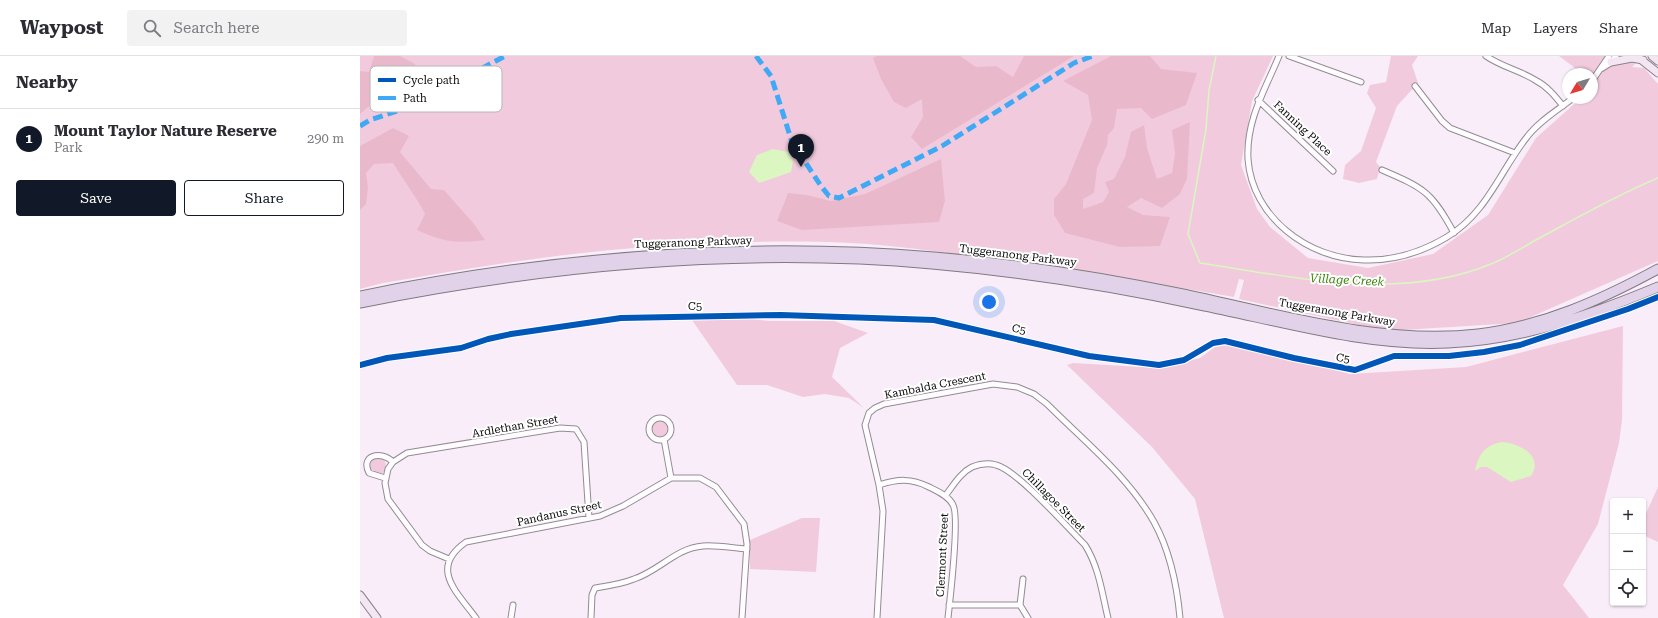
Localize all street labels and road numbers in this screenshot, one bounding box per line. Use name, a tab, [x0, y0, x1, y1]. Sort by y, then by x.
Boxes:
street label: Fanning Place	[1271, 98, 1334, 158]
street label: Tuggeranong Parkway	[634, 234, 753, 251]
street label: Tuggeranong Parkway	[959, 242, 1078, 269]
street label: Tuggeranong Parkway	[1278, 296, 1397, 329]
street label: C5	[688, 300, 702, 313]
street label: C5	[1011, 322, 1027, 337]
street label: C5	[1335, 351, 1351, 366]
street label: Kambalda Crescent	[883, 369, 987, 402]
street label: Ardlethan Street	[471, 413, 559, 440]
street label: Chillagoe Street	[1019, 466, 1088, 535]
street label: Pandanus Street	[516, 498, 603, 529]
street label: Clermont Street	[934, 513, 951, 597]

